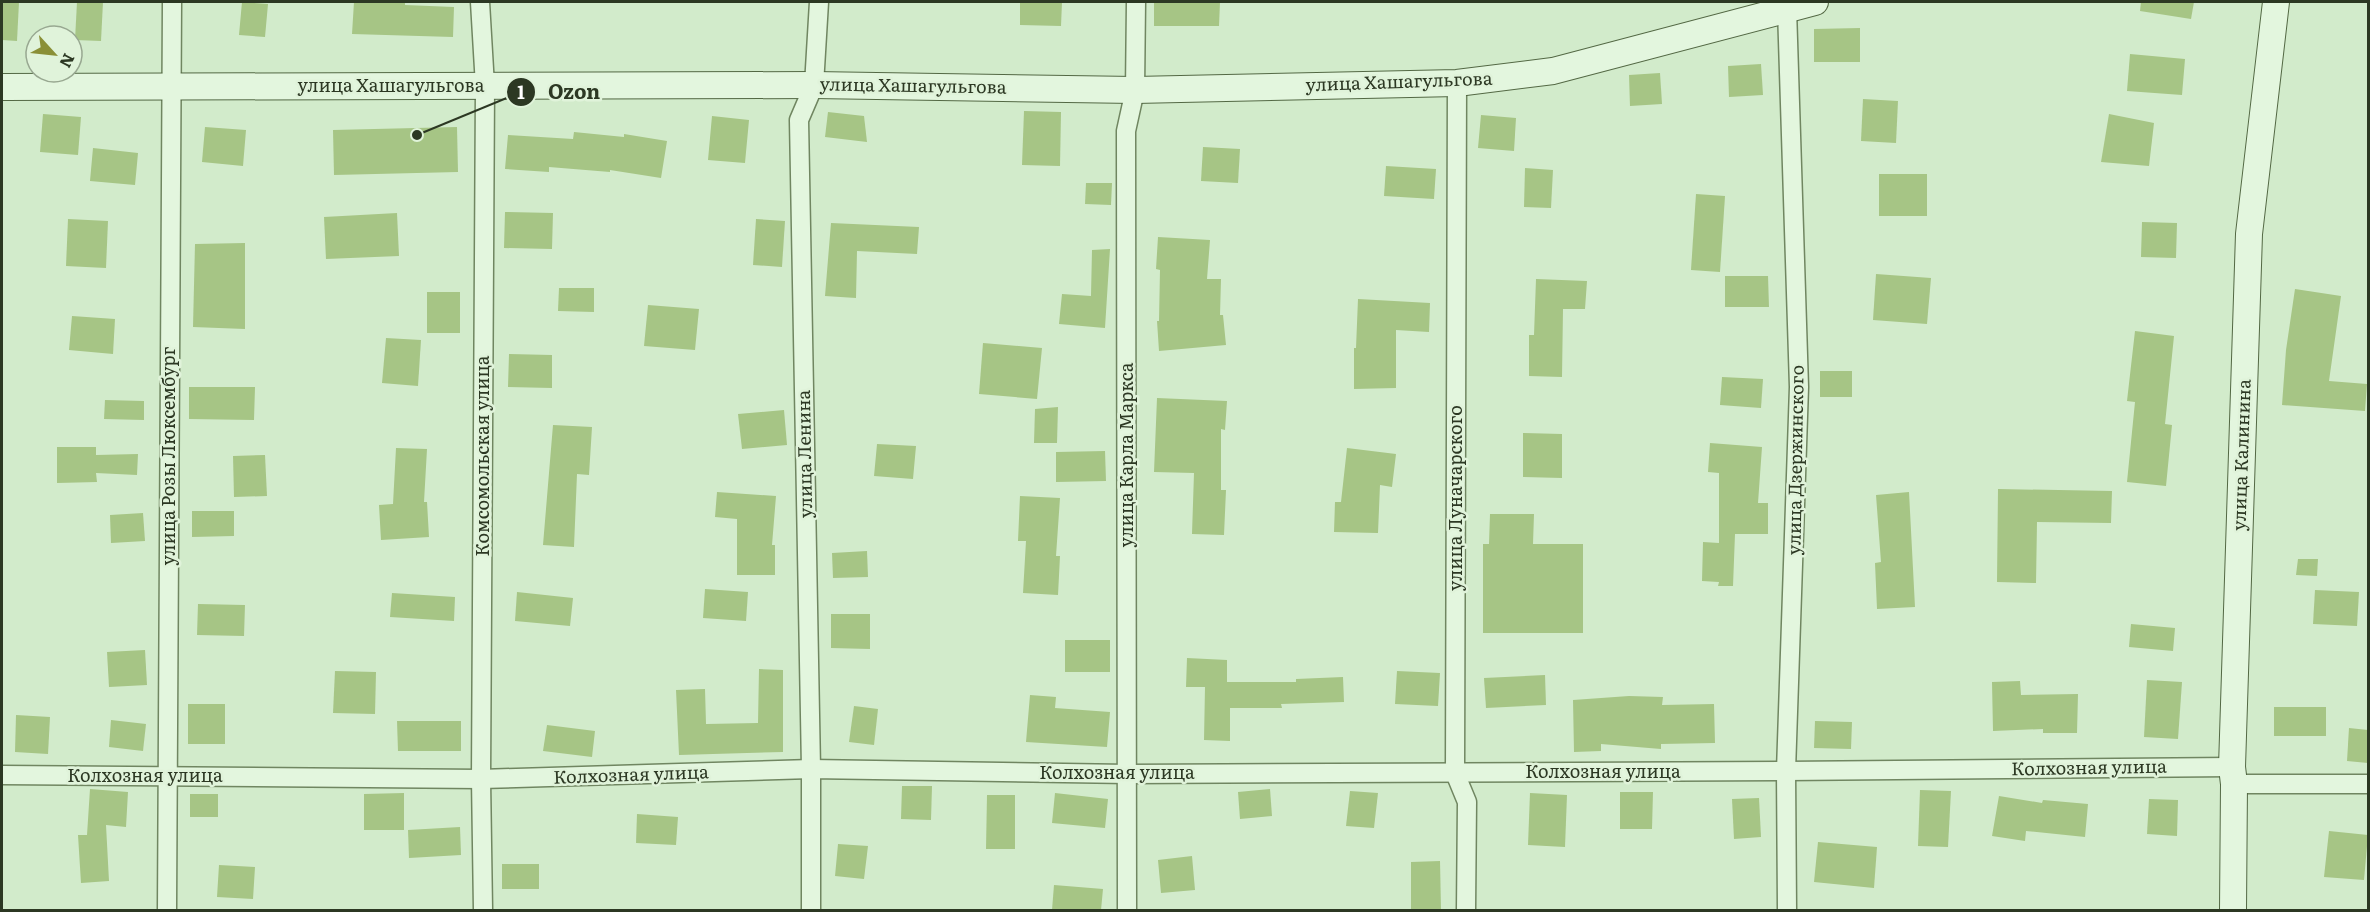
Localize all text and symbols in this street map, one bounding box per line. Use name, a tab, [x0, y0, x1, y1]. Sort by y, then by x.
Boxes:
north arrow	[24, 24, 84, 84]
text: N	[55, 50, 82, 73]
street label: улица Хашагульгова	[1305, 64, 1493, 97]
street label: улица Хашагульгова	[819, 69, 1007, 100]
street label: улица Хашагульгова	[298, 71, 485, 98]
callout: Ozon	[506, 73, 613, 111]
text: Ozon	[548, 75, 600, 105]
text: 1	[517, 78, 525, 105]
street label: улица Розы Люксембург	[154, 346, 181, 566]
street label: Комсомольская улица	[468, 355, 495, 556]
street label: улица Карла Маркса	[1112, 362, 1139, 547]
street label: улица Дзержинского	[1779, 365, 1810, 555]
street label: улица Калинина	[2224, 378, 2257, 531]
street label: улица Ленина	[789, 389, 818, 518]
street label: улица Луначарского	[1441, 405, 1468, 591]
street label: Колхозная улица	[2011, 752, 2167, 781]
street label: Колхозная улица	[553, 757, 709, 790]
street label: Колхозная улица	[1525, 757, 1681, 784]
street label: Колхозная улица	[1039, 758, 1195, 785]
street label: Колхозная улица	[67, 761, 223, 788]

